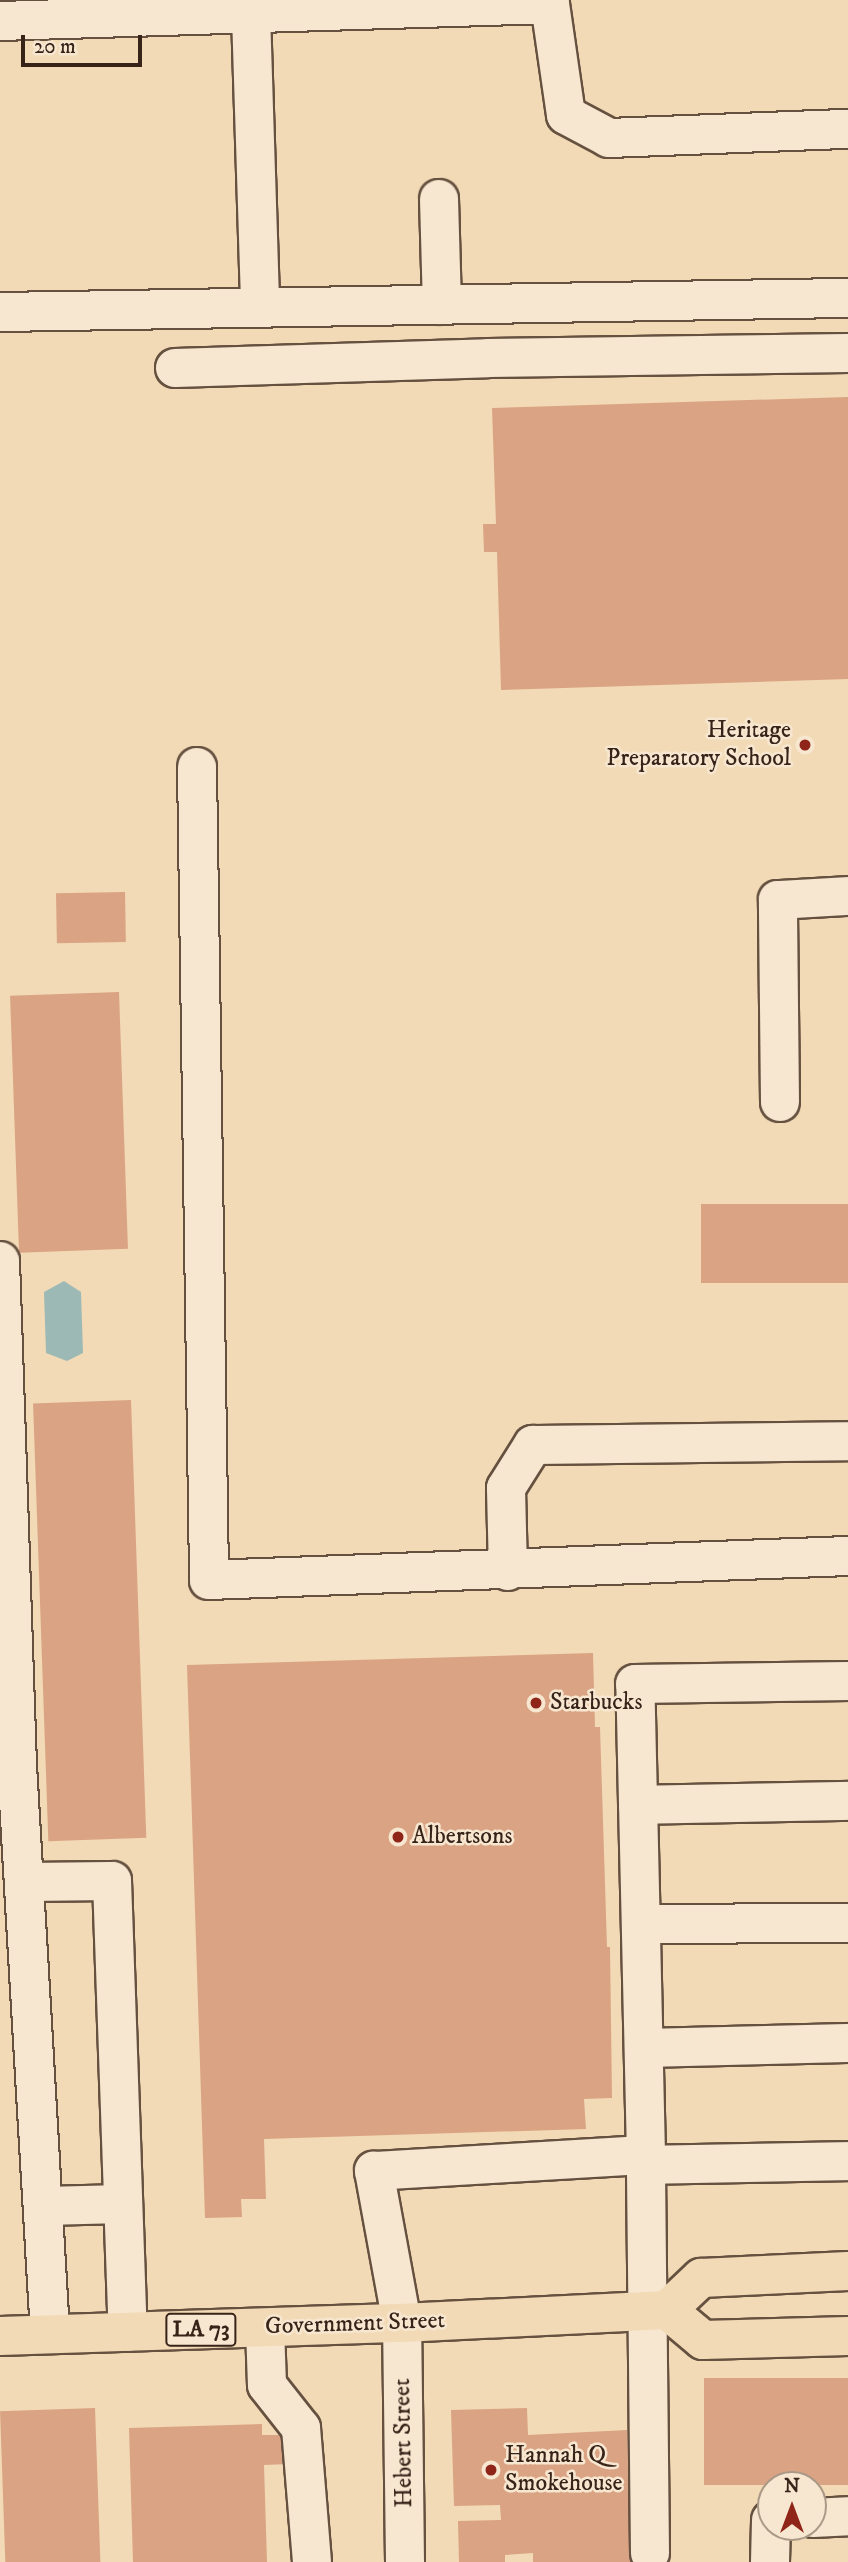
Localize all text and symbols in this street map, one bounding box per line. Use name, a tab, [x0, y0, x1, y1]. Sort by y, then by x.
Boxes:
scale bar	[24, 21, 145, 65]
text: 20 m	[34, 34, 76, 60]
place label: Heritage Preparatory School	[606, 717, 791, 773]
marker: Heritage Preparatory School	[797, 737, 813, 753]
place label: Starbucks	[550, 1689, 642, 1717]
marker: Starbucks	[528, 1695, 544, 1711]
place label: Albertsons	[412, 1823, 513, 1851]
marker: Albertsons	[390, 1829, 406, 1845]
street label: Government Street	[264, 2306, 446, 2342]
road number: LA 73	[164, 2310, 238, 2350]
street label: Hebert Street	[388, 2378, 420, 2508]
place label: Hannah Q Smokehouse	[505, 2442, 622, 2498]
marker: Hannah Q Smokehouse	[483, 2462, 499, 2478]
north arrow	[757, 2471, 827, 2541]
text: N	[784, 2475, 800, 2498]

